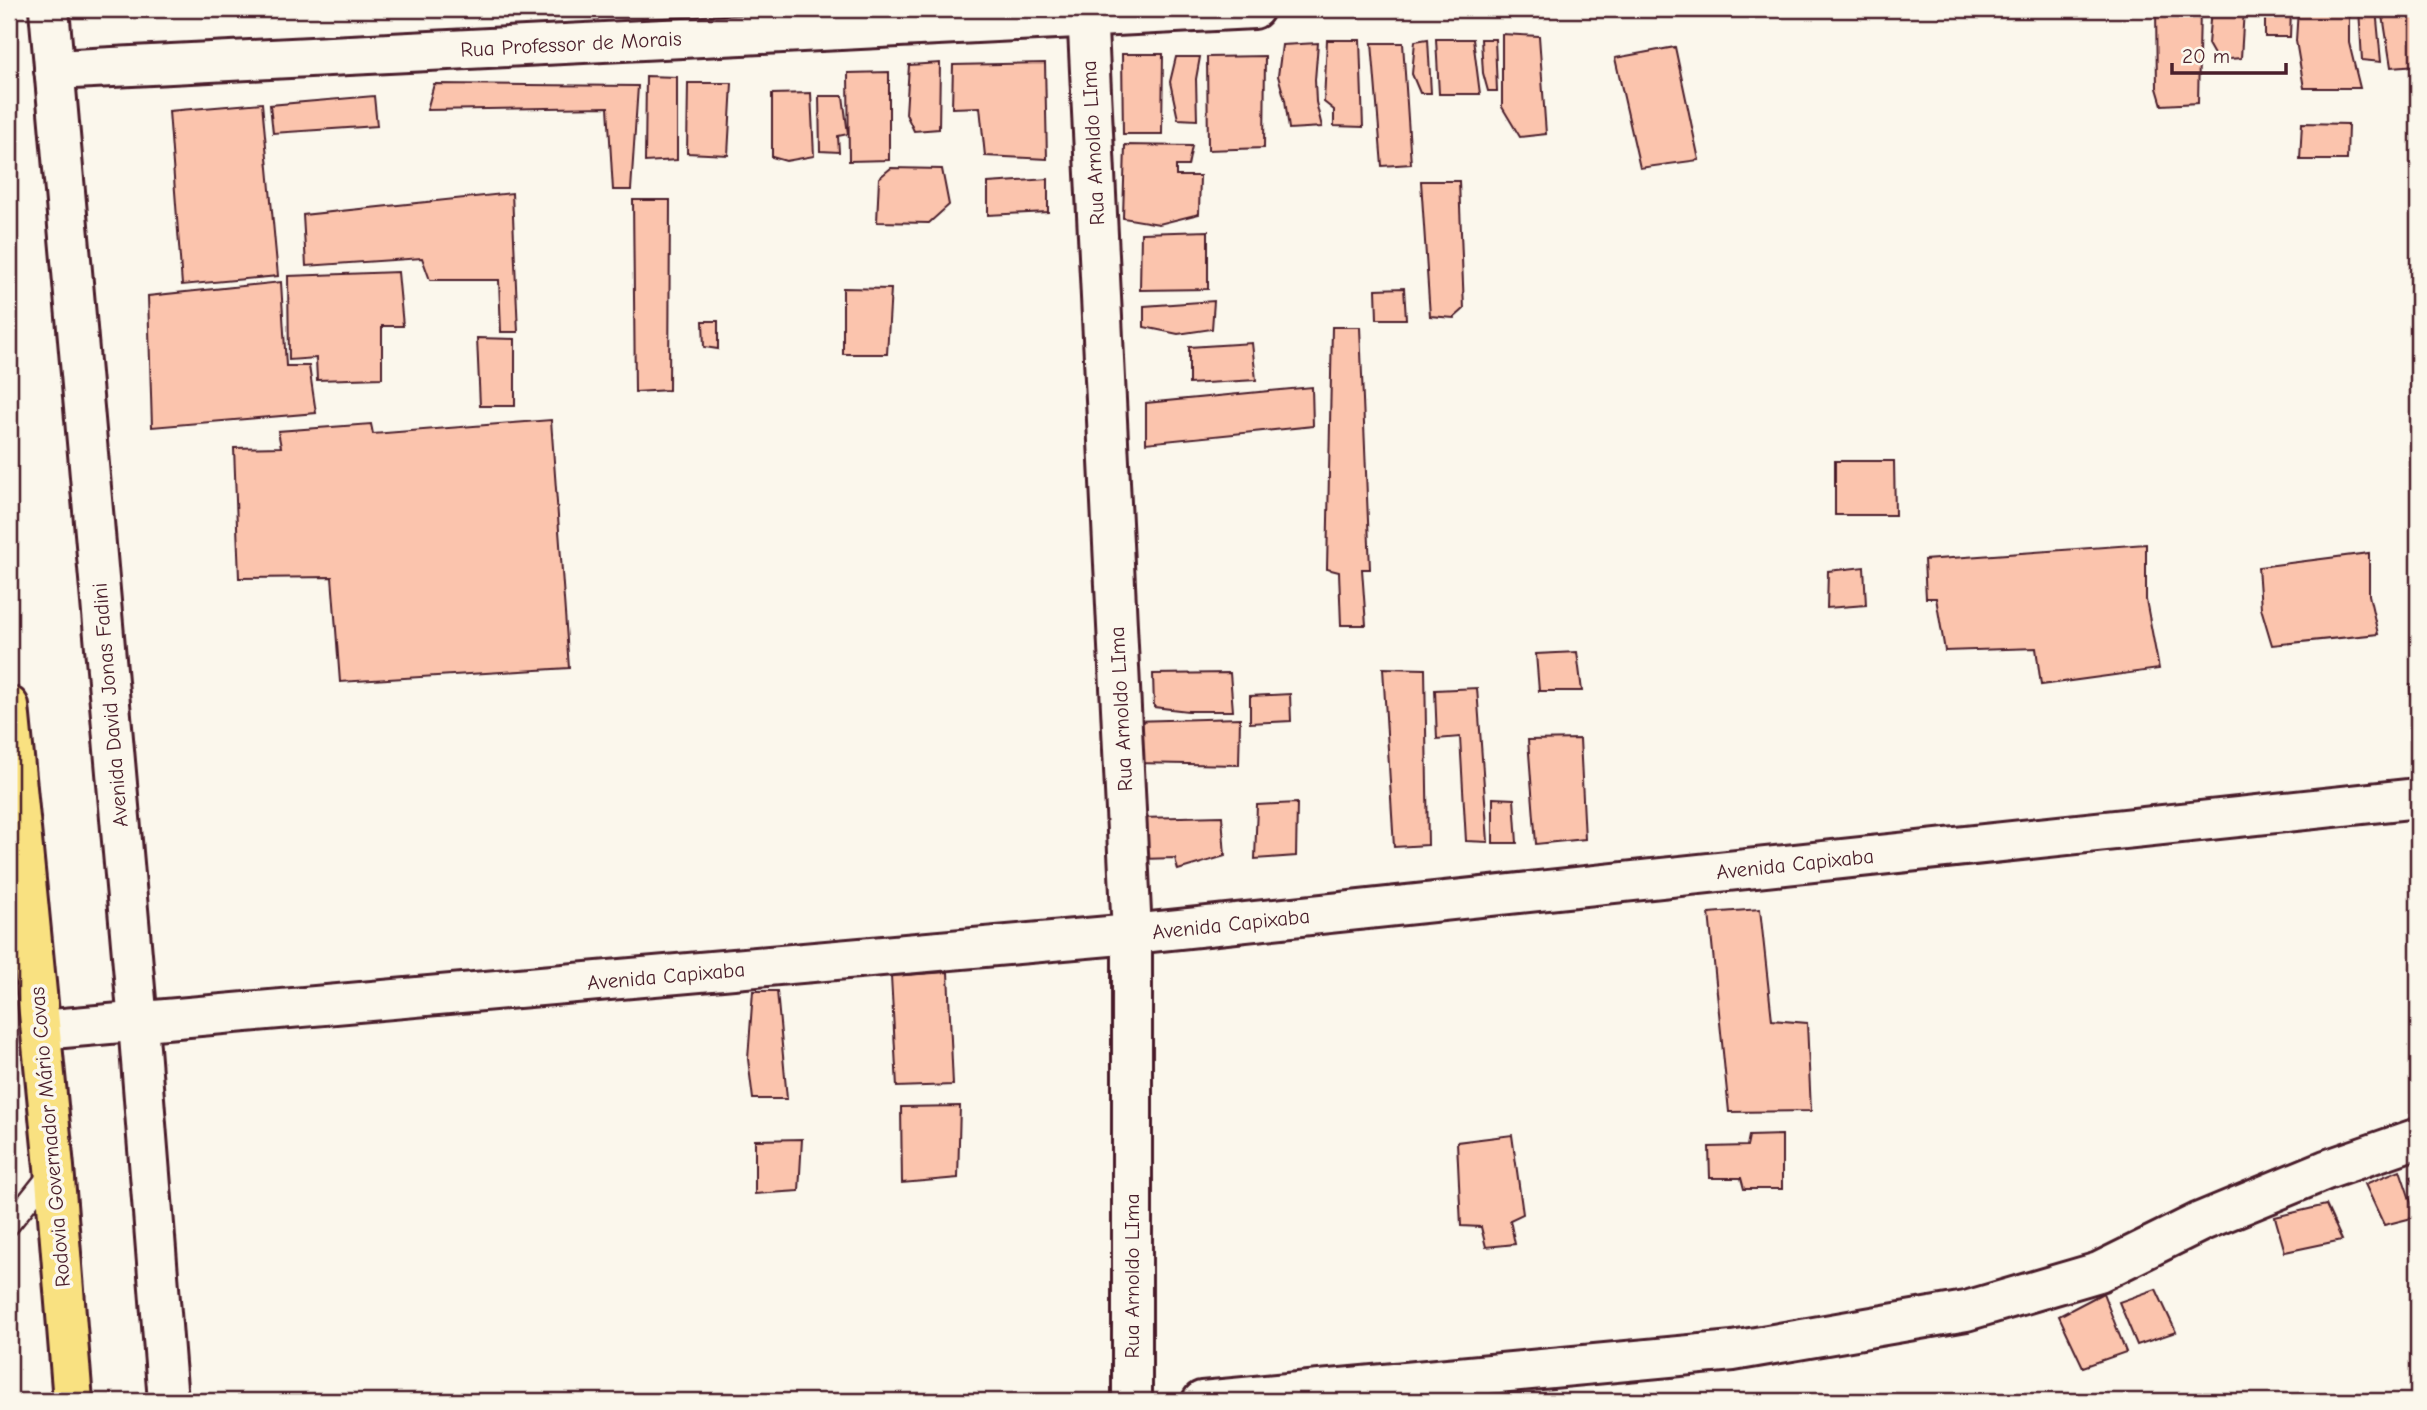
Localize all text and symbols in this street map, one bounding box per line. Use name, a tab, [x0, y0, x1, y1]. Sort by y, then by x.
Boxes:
street label: Rua Professor de Morais	[460, 26, 682, 62]
scale bar	[2172, 32, 2285, 76]
text: 20 m	[2182, 44, 2230, 68]
street label: Rua Arnoldo LIma	[1077, 60, 1109, 226]
street label: Avenida David Jonas Fadini	[87, 582, 133, 828]
street label: Rua Arnoldo LIma	[1105, 626, 1137, 792]
street label: Avenida Capixaba	[1715, 844, 1875, 884]
street label: Avenida Capixaba	[1151, 904, 1311, 944]
street label: Avenida Capixaba	[586, 957, 746, 995]
street label: Rodovia Governador Mário Covas	[25, 986, 75, 1288]
street label: Rua Arnoldo LIma	[1120, 1193, 1144, 1359]

